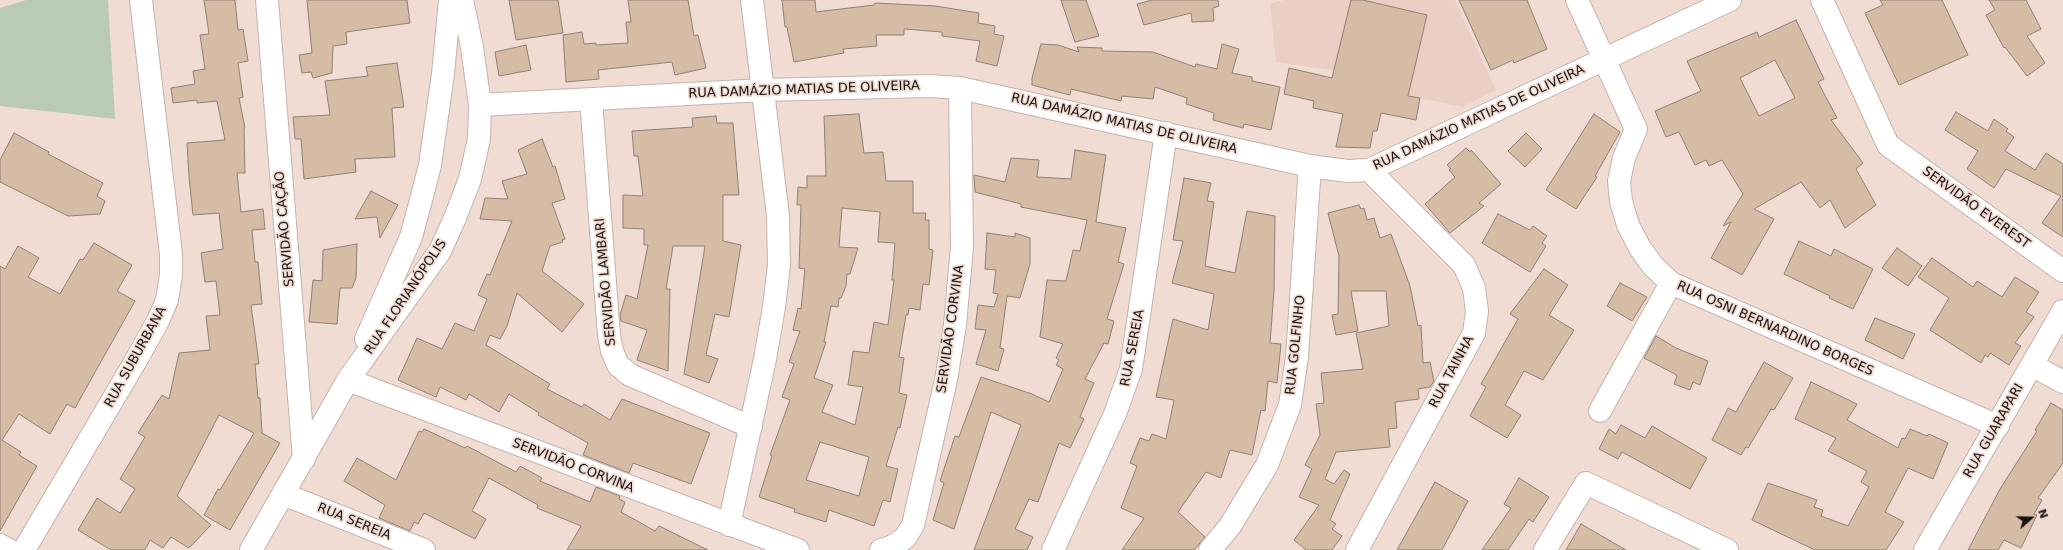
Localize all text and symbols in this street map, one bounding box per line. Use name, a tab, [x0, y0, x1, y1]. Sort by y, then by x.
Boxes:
street label: RUA DAMÁZIO MATIAS DE OLIVEIRA	[1371, 62, 1587, 174]
street label: RUA DAMÁZIO MATIAS DE OLIVEIRA	[688, 78, 920, 102]
street label: RUA DAMÁZIO MATIAS DE OLIVEIRA	[1009, 90, 1239, 158]
street label: SERVIDÃO EVEREST	[1919, 164, 2033, 252]
street label: SERVIDÃO CAÇÃO	[272, 171, 298, 287]
street label: SERVIDÃO LAMBARI	[593, 217, 619, 347]
street label: RUA FLORIANÓPOLIS	[362, 237, 450, 357]
street label: SERVIDÃO CORVINA	[934, 264, 968, 394]
street label: RUA OSNI BERNARDINO BORGES	[1674, 278, 1876, 380]
street label: RUA GOLFINHO	[1283, 294, 1309, 396]
street label: RUA SUBURBANA	[102, 304, 170, 410]
street label: RUA SEREIA	[1118, 308, 1148, 388]
street label: RUA TAINHA	[1426, 333, 1478, 411]
street label: RUA GUARAPARI	[1961, 381, 2027, 481]
street label: SERVIDÃO CORVINA	[510, 436, 636, 496]
north arrow	[2011, 498, 2051, 538]
street label: RUA SEREIA	[315, 500, 393, 544]
text: N	[2035, 507, 2050, 520]

